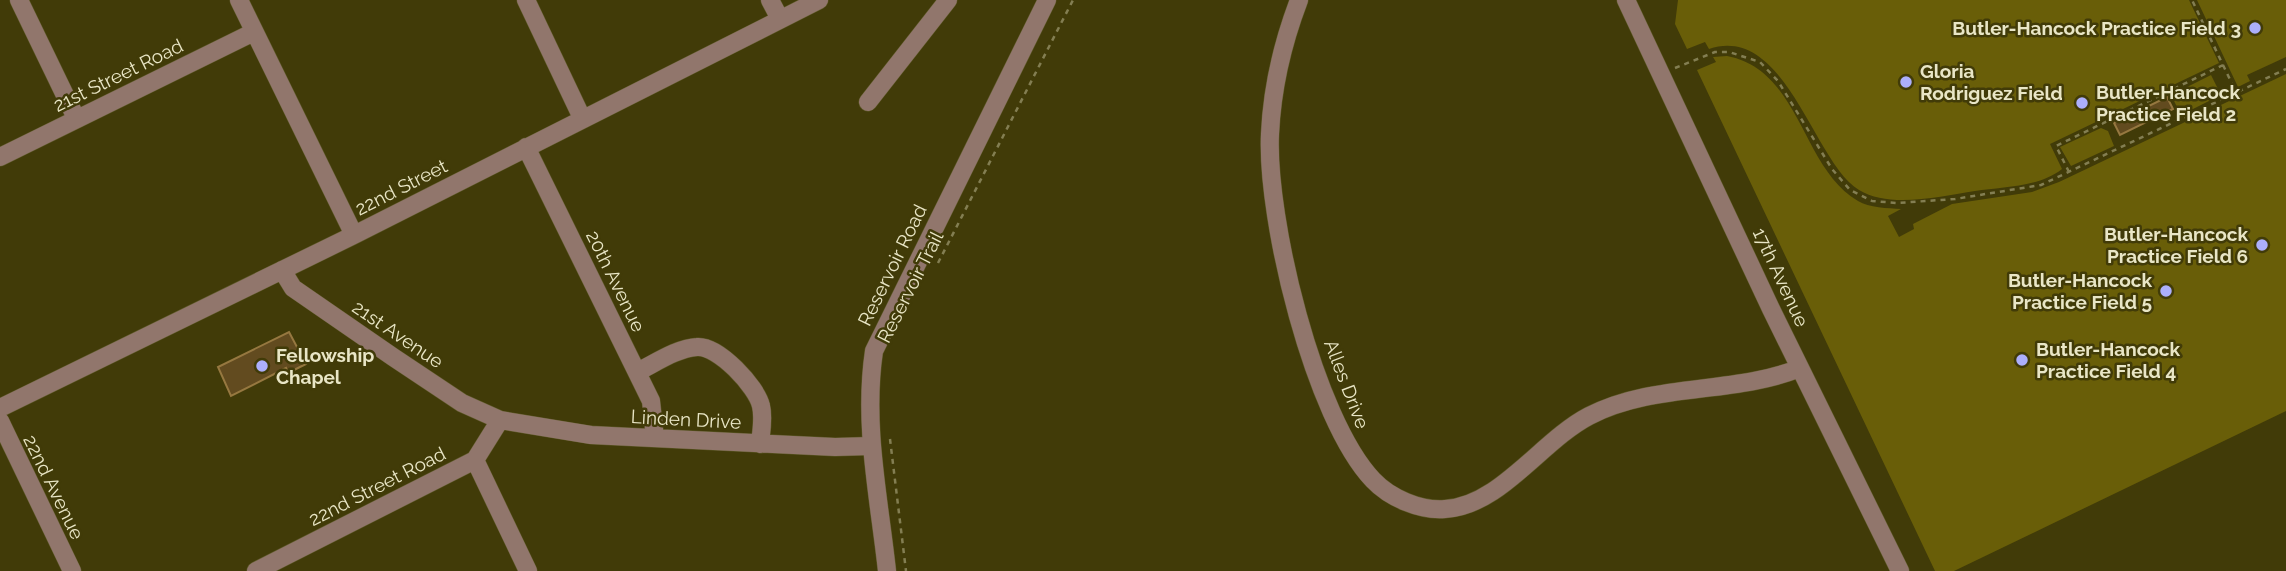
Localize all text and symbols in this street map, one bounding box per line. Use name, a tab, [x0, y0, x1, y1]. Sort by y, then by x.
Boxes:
place label: Butler-Hancock Practice Field 3	[1952, 17, 2241, 39]
marker: Butler-Hancock Practice Field 3	[2247, 20, 2263, 36]
street label: 21st Street Road	[50, 34, 186, 116]
place label: Gloria Rodriguez Field	[1920, 60, 2063, 104]
marker: Gloria Rodriguez Field	[1898, 74, 1914, 90]
place label: Butler-Hancock Practice Field 2	[2096, 81, 2240, 125]
marker: Butler-Hancock Practice Field 2	[2074, 95, 2090, 111]
street label: 22nd Street	[351, 154, 451, 220]
street label: Reservoir Road	[853, 201, 931, 329]
place label: Butler-Hancock Practice Field 6	[2104, 223, 2248, 267]
street label: 17th Avenue	[1749, 224, 1813, 330]
street label: 20th Avenue	[582, 227, 650, 335]
street label: Reservoir Trail	[872, 227, 948, 346]
marker: Butler-Hancock Practice Field 6	[2254, 237, 2270, 253]
place label: Butler-Hancock Practice Field 5	[2008, 269, 2152, 313]
marker: Butler-Hancock Practice Field 5	[2158, 283, 2174, 299]
street label: 21st Avenue	[349, 296, 447, 372]
street label: Alles Drive	[1320, 336, 1374, 432]
place label: Butler-Hancock Practice Field 4	[2036, 338, 2180, 382]
place label: Fellowship Chapel	[276, 344, 374, 388]
marker: Butler-Hancock Practice Field 4	[2014, 352, 2030, 368]
marker: Fellowship Chapel	[254, 358, 270, 374]
street label: Linden Drive	[630, 405, 742, 433]
street label: 22nd Avenue	[19, 431, 89, 543]
street label: 22nd Street Road	[305, 442, 449, 530]

